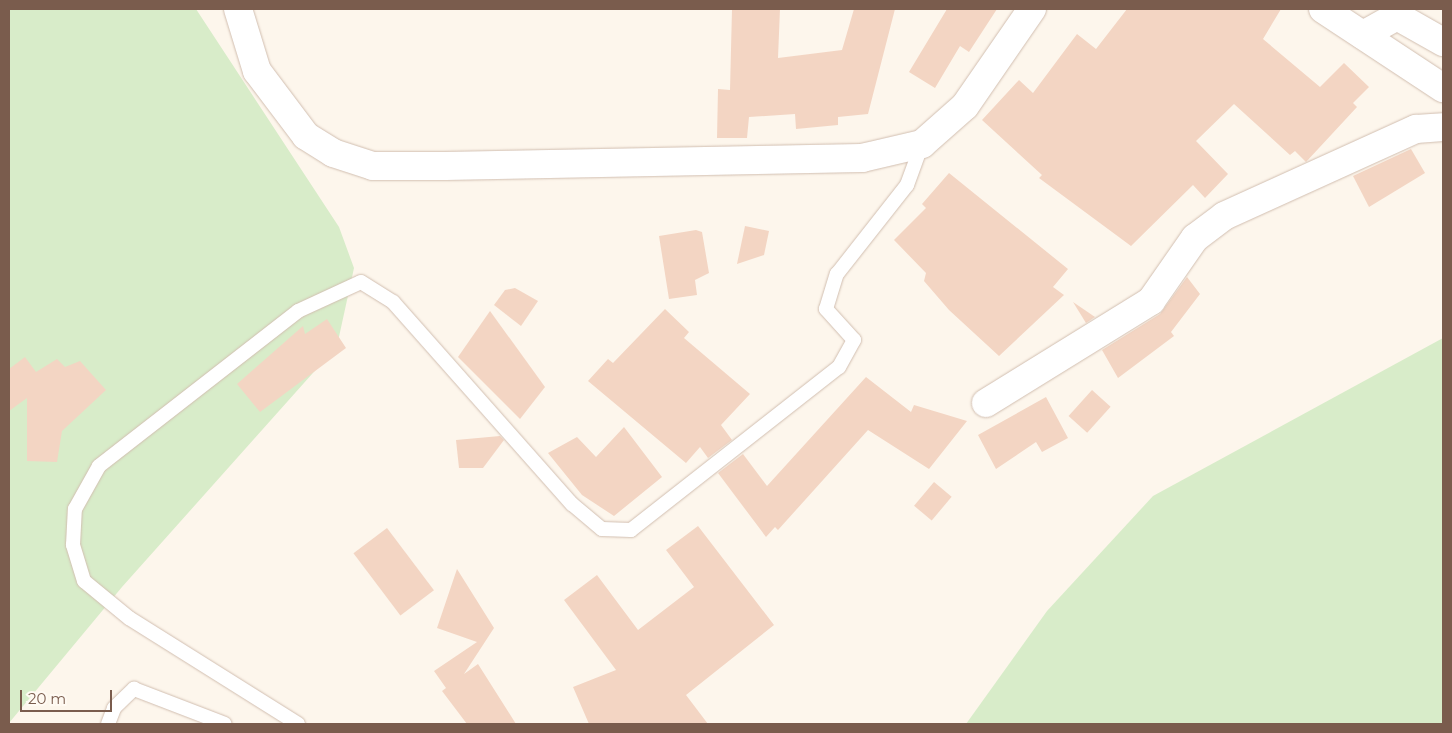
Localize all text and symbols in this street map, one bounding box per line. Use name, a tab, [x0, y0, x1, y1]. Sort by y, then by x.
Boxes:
scale bar	[22, 680, 115, 712]
text: 20 m	[28, 689, 66, 708]

